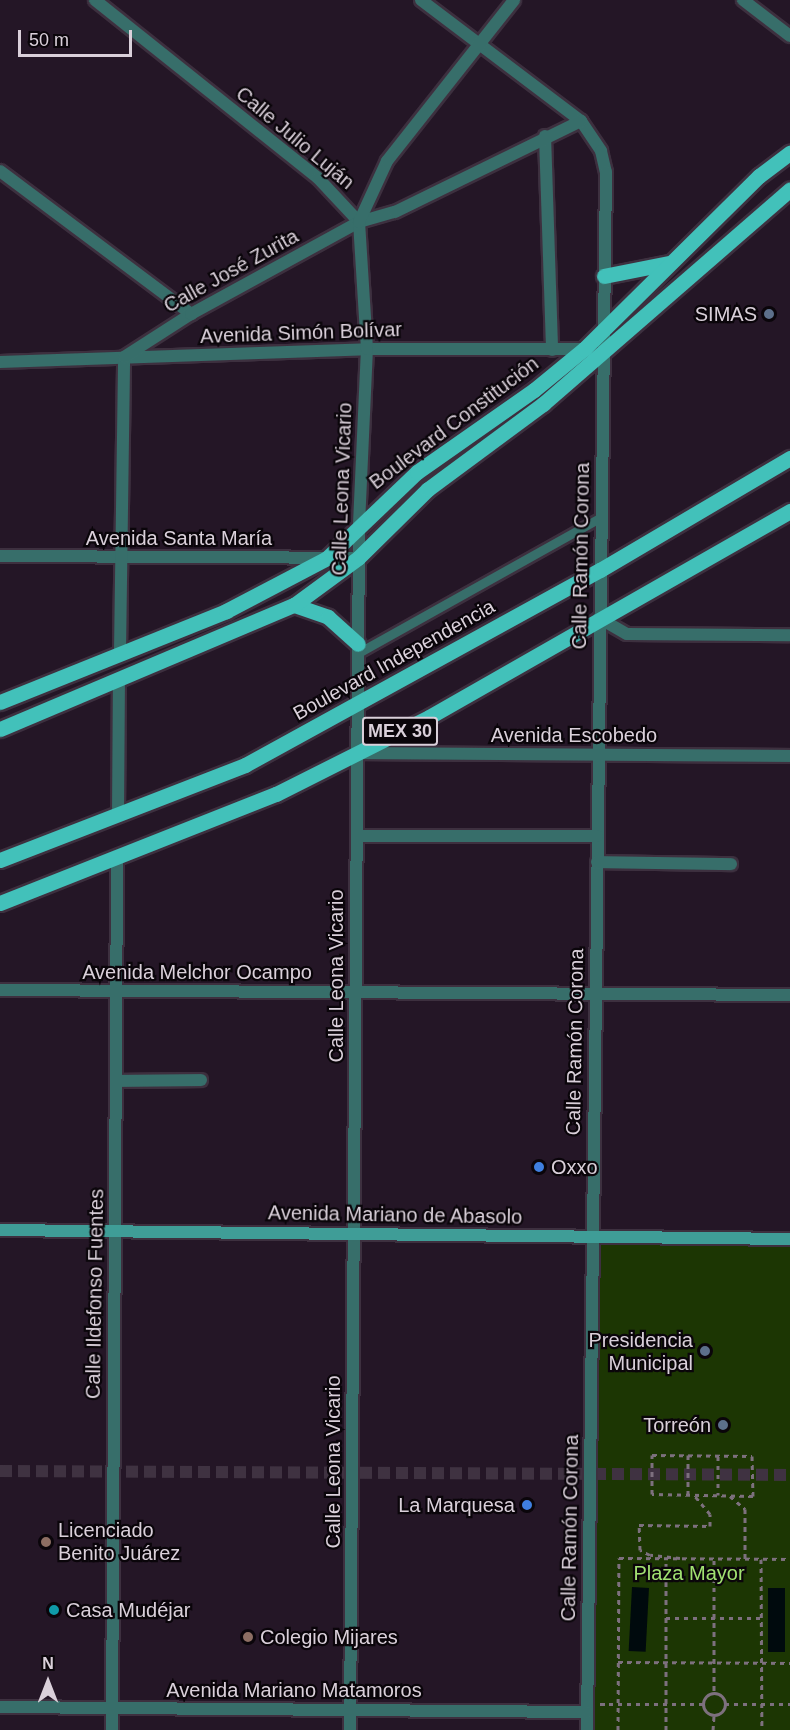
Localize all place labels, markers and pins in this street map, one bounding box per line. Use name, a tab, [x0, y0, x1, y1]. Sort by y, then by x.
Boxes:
place label: SIMAS	[695, 302, 757, 326]
marker: SIMAS	[762, 307, 776, 321]
place label: Oxxo	[551, 1155, 598, 1179]
marker: Oxxo	[532, 1160, 546, 1174]
place label: Presidencia Municipal	[588, 1328, 693, 1375]
marker: Presidencia Municipal	[698, 1344, 712, 1358]
place label: Torreón	[643, 1413, 711, 1437]
marker: Torreón	[716, 1418, 730, 1432]
place label: La Marquesa	[398, 1493, 515, 1517]
marker: La Marquesa	[520, 1498, 534, 1512]
place label: Licenciado Benito Juárez	[58, 1518, 180, 1565]
marker: Licenciado Benito Juárez	[39, 1535, 53, 1549]
place label: Casa Mudéjar	[66, 1598, 191, 1622]
marker: Casa Mudéjar	[47, 1603, 61, 1617]
place label: Colegio Mijares	[260, 1625, 398, 1649]
marker: Colegio Mijares	[241, 1630, 255, 1644]

